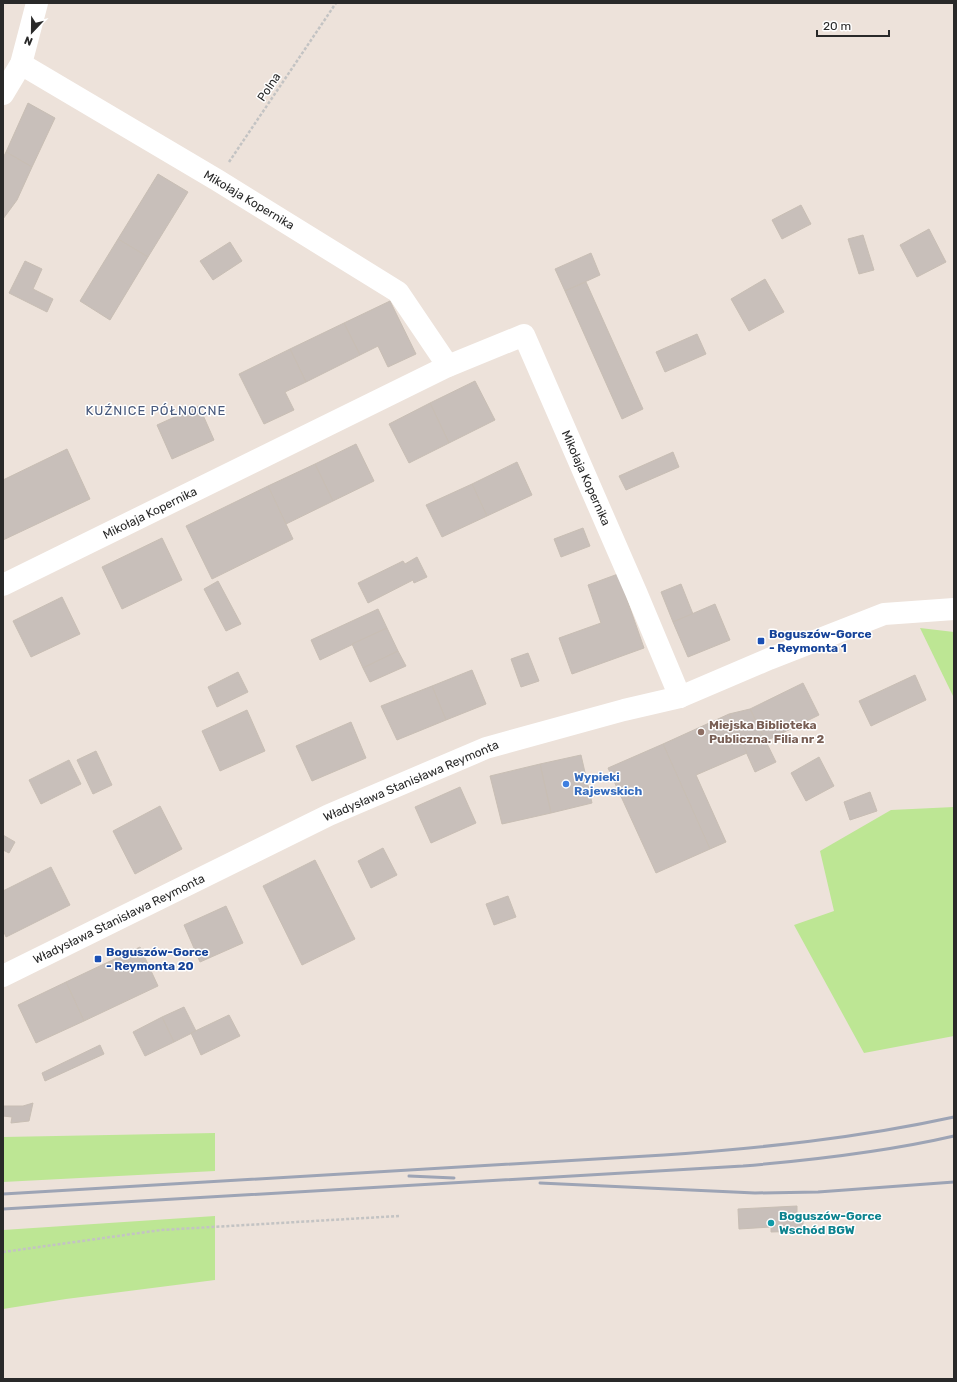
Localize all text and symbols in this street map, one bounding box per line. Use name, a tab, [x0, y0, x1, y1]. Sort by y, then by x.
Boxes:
north arrow	[12, 12, 52, 52]
scale bar	[817, 12, 889, 38]
text: 20 m	[823, 19, 851, 33]
text: N	[22, 33, 35, 48]
street label: Polna	[254, 70, 284, 104]
street label: Mikołaja Kopernika	[201, 167, 297, 233]
district label: KUŹNICE PÓŁNOCNE	[86, 403, 227, 418]
street label: Mikołaja Kopernika	[559, 428, 613, 528]
street label: Mikołaja Kopernika	[101, 484, 199, 542]
place label: Boguszów-Gorce - Reymonta 1	[769, 627, 872, 655]
marker: Boguszów-Gorce - Reymonta 1	[756, 636, 766, 646]
place label: Miejska Biblioteka Publiczna. Filia nr 2	[709, 718, 825, 746]
marker: Miejska Biblioteka Publiczna. Filia nr 2	[696, 727, 706, 737]
street label: Władysława Stanisława Reymonta	[321, 738, 501, 824]
place label: Wypieki Rajewskich	[574, 770, 642, 798]
marker: Wypieki Rajewskich	[561, 779, 571, 789]
street label: Władysława Stanisława Reymonta	[31, 871, 207, 967]
place label: Boguszów-Gorce - Reymonta 20	[106, 945, 209, 973]
marker: Boguszów-Gorce - Reymonta 20	[93, 954, 103, 964]
place label: Boguszów-Gorce Wschód BGW	[779, 1209, 882, 1237]
marker: Boguszów-Gorce Wschód BGW	[766, 1218, 776, 1228]

